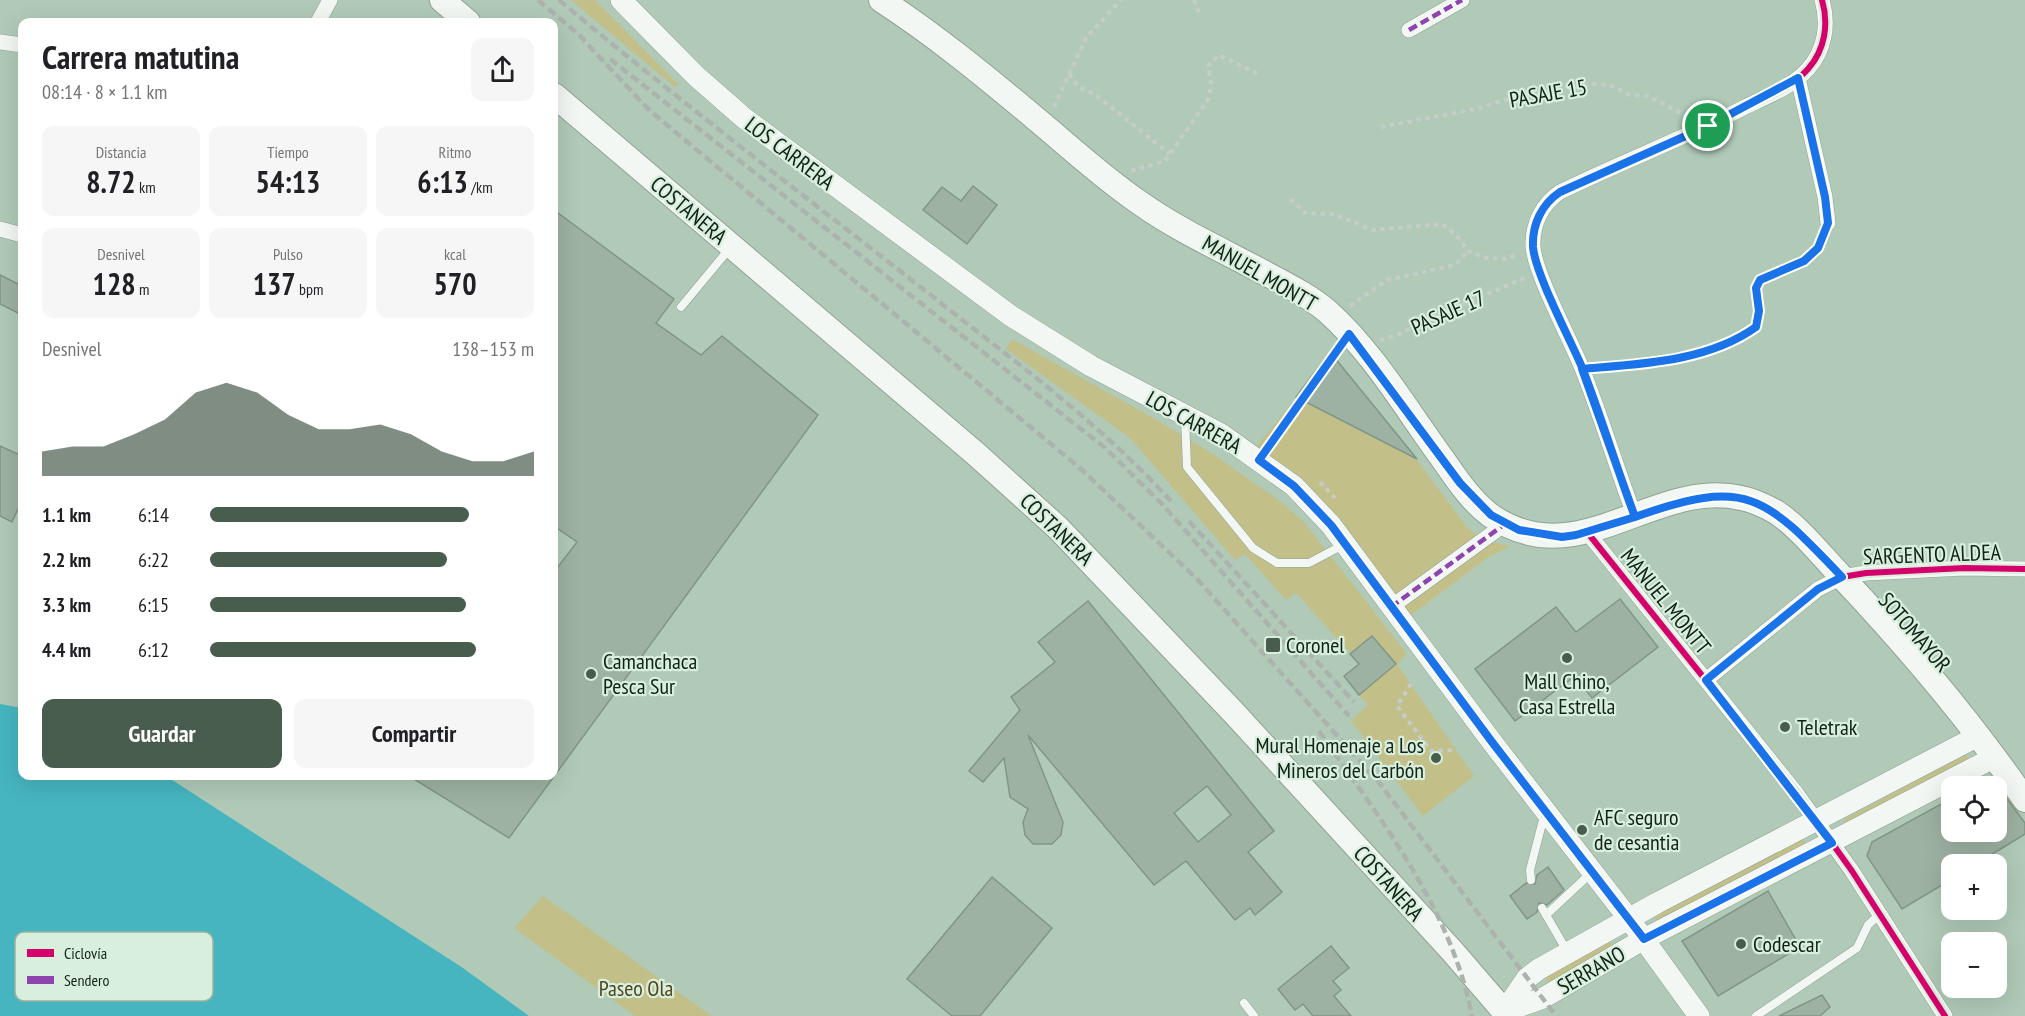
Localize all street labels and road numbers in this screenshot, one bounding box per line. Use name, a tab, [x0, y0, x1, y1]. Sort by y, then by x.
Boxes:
street label: PASAJE 15	[1507, 72, 1589, 114]
street label: LOS CARRERA	[740, 110, 841, 196]
street label: COSTANERA	[645, 170, 734, 251]
street label: MANUEL MONTT	[1197, 229, 1323, 317]
street label: PASAJE 17	[1407, 283, 1489, 341]
street label: LOS CARRERA	[1141, 384, 1247, 460]
street label: COSTANERA	[1014, 487, 1100, 571]
street label: SARGENTO ALDEA	[1863, 538, 2002, 570]
street label: MANUEL MONTT	[1615, 542, 1717, 660]
street label: SOTOMAYOR	[1873, 586, 1957, 678]
street label: COSTANERA	[1348, 839, 1431, 927]
street label: SERRANO	[1552, 939, 1630, 1001]

